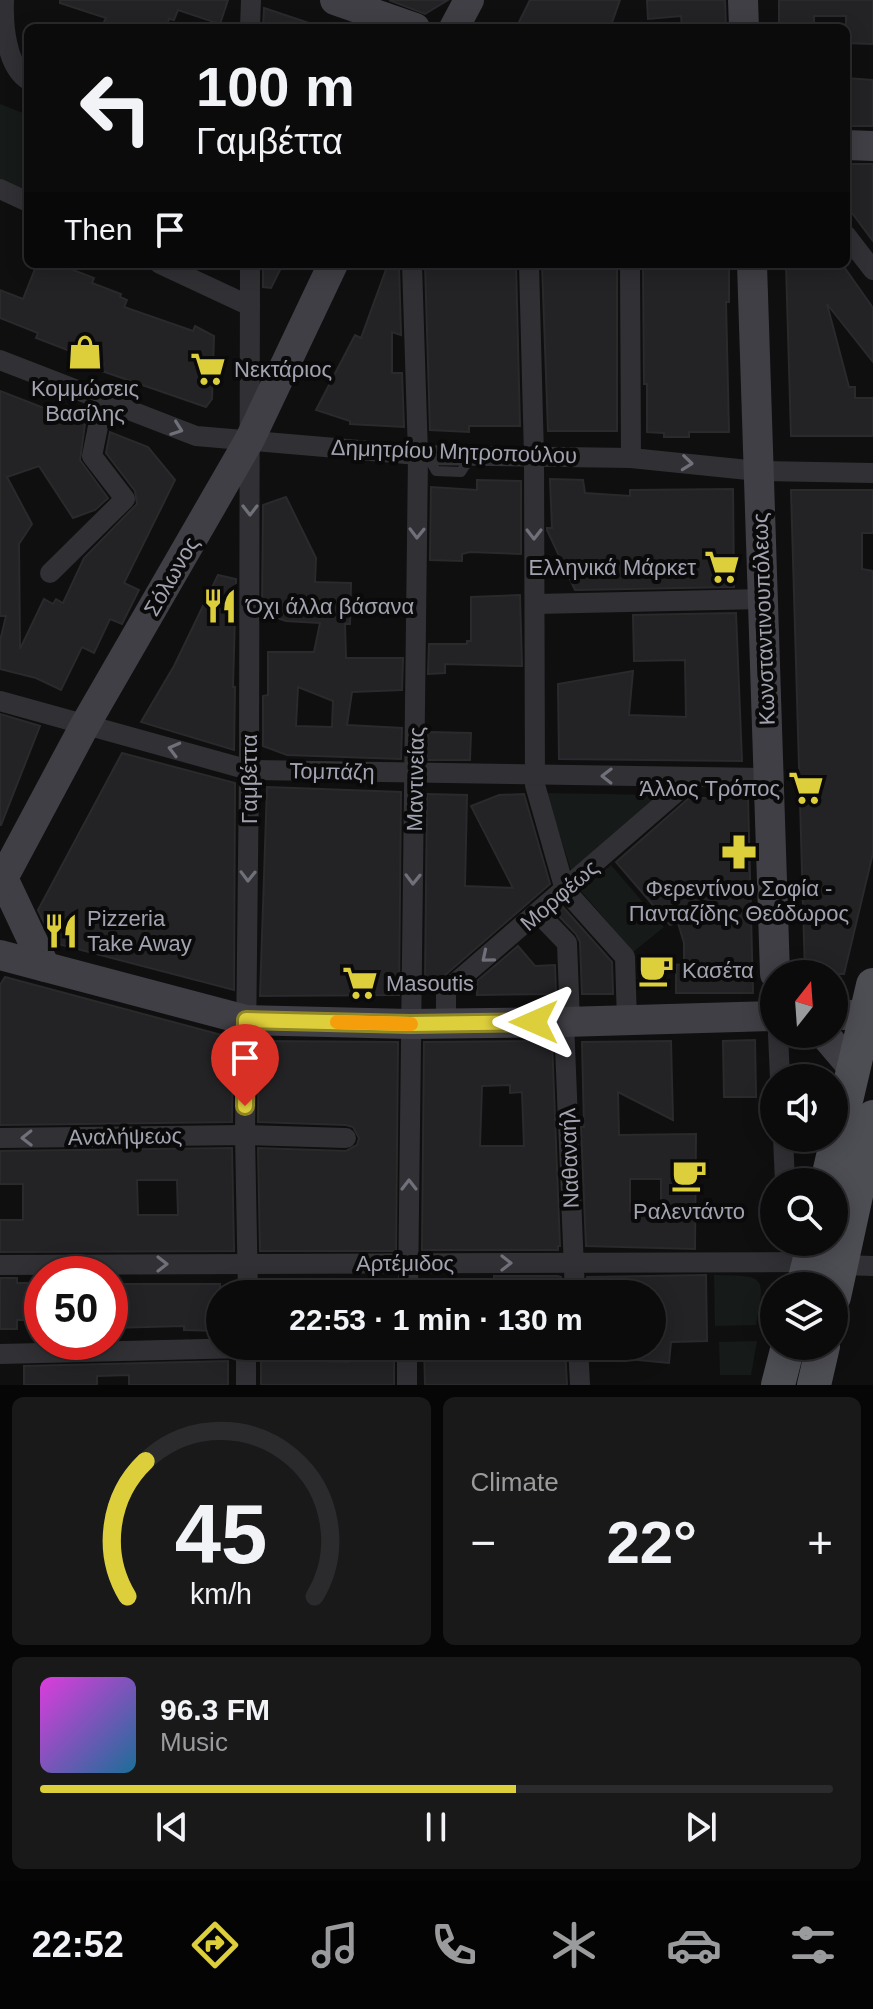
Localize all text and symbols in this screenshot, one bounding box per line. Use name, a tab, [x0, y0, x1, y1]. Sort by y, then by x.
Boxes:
text: 100 m	[196, 55, 355, 118]
icon: left	[64, 56, 168, 160]
text: Γαμβέττα	[196, 121, 343, 162]
icon: arrive	[148, 208, 192, 252]
text: Then	[64, 213, 132, 246]
shop icon: Κομμώσεις Βασίλης	[66, 333, 104, 371]
supermarket icon: Νεκτάριος	[189, 350, 227, 388]
place label: Νεκτάριος	[234, 357, 332, 382]
place label: Κομμώσεις Βασίλης	[31, 376, 139, 426]
one-way arrow	[169, 419, 183, 436]
street label: Δημητρίου Μητροπούλου	[331, 435, 577, 468]
one-way arrow	[681, 455, 694, 472]
one-way arrow	[241, 504, 259, 517]
street label: Κωνσταντινουπόλεως	[747, 512, 780, 726]
one-way arrow	[408, 527, 426, 540]
one-way arrow	[526, 528, 543, 541]
street label: Σόλωνος	[139, 532, 204, 620]
supermarket icon: Ελληνικά Μάρκετ	[703, 548, 741, 586]
place label: Ελληνικά Μάρκετ	[529, 555, 696, 580]
restaurant icon: Όχι άλλα βάσανα	[201, 587, 239, 625]
place label: Όχι άλλα βάσανα	[245, 594, 414, 619]
street label: Μαντινείας	[402, 726, 429, 832]
street label: Γαμβέττα	[237, 734, 262, 824]
one-way arrow	[167, 742, 181, 759]
street label: Τομπάζη	[289, 758, 375, 785]
one-way arrow	[600, 767, 613, 785]
supermarket icon: Άλλος Τρόπος	[787, 769, 825, 807]
place label: Άλλος Τρόπος	[640, 776, 780, 801]
pharmacy icon: Φερεντίνου Σοφία - Πανταζίδης Θεόδωρος	[720, 833, 758, 871]
street label: Μορφέως	[515, 855, 603, 936]
one-way arrow	[239, 870, 257, 883]
one-way arrow	[404, 873, 422, 886]
place label: Φερεντίνου Σοφία - Πανταζίδης Θεόδωρος	[629, 876, 849, 926]
place label: Pizzeria Take Away	[87, 906, 192, 956]
restaurant icon: Pizzeria Take Away	[42, 912, 80, 950]
one-way arrow	[482, 947, 496, 962]
cafe icon: Κασέτα	[637, 951, 675, 989]
place label: Κασέτα	[682, 958, 754, 983]
north arrow	[760, 960, 848, 1048]
map controls	[760, 960, 848, 1360]
supermarket icon: Masoutis	[341, 964, 379, 1002]
place label: Masoutis	[386, 971, 474, 996]
position arrow	[492, 980, 576, 1064]
pin	[211, 1024, 279, 1106]
icon: arrive	[223, 1036, 267, 1080]
button: sound	[760, 1064, 848, 1152]
street label: Ναθαναήλ	[555, 1107, 584, 1209]
street label: Αναλήψεως	[68, 1123, 182, 1150]
one-way arrow	[20, 1129, 33, 1146]
cafe icon: Ραλεντάντο	[670, 1156, 708, 1194]
button: search	[760, 1168, 848, 1256]
one-way arrow	[400, 1178, 418, 1191]
place label: Ραλεντάντο	[633, 1199, 745, 1224]
street label: Αρτέμιδος	[356, 1251, 454, 1276]
one-way arrow	[500, 1254, 513, 1272]
one-way arrow	[156, 1255, 169, 1273]
speed limit sign: 50	[24, 1256, 128, 1360]
button: layers	[760, 1272, 848, 1360]
text: 22:53 · 1 min · 130 m	[289, 1303, 583, 1336]
text: Climate	[471, 1467, 559, 1497]
text: 45	[175, 1488, 268, 1581]
text: 22°	[606, 1509, 697, 1576]
text: −	[471, 1518, 496, 1567]
text: +	[807, 1518, 833, 1567]
text: km/h	[190, 1578, 252, 1610]
text: 96.3 FM	[160, 1693, 270, 1726]
text: Music	[160, 1727, 228, 1757]
icon: previous	[150, 1805, 194, 1849]
icon: pause	[414, 1805, 458, 1849]
icon: next	[679, 1805, 723, 1849]
icon: directions	[187, 1917, 243, 1973]
icon: music	[307, 1917, 363, 1973]
icon: phone	[426, 1917, 482, 1973]
icon: climate	[546, 1917, 602, 1973]
icon: car	[666, 1917, 722, 1973]
icon: filters	[785, 1917, 841, 1973]
text: 22:52	[32, 1924, 124, 1965]

